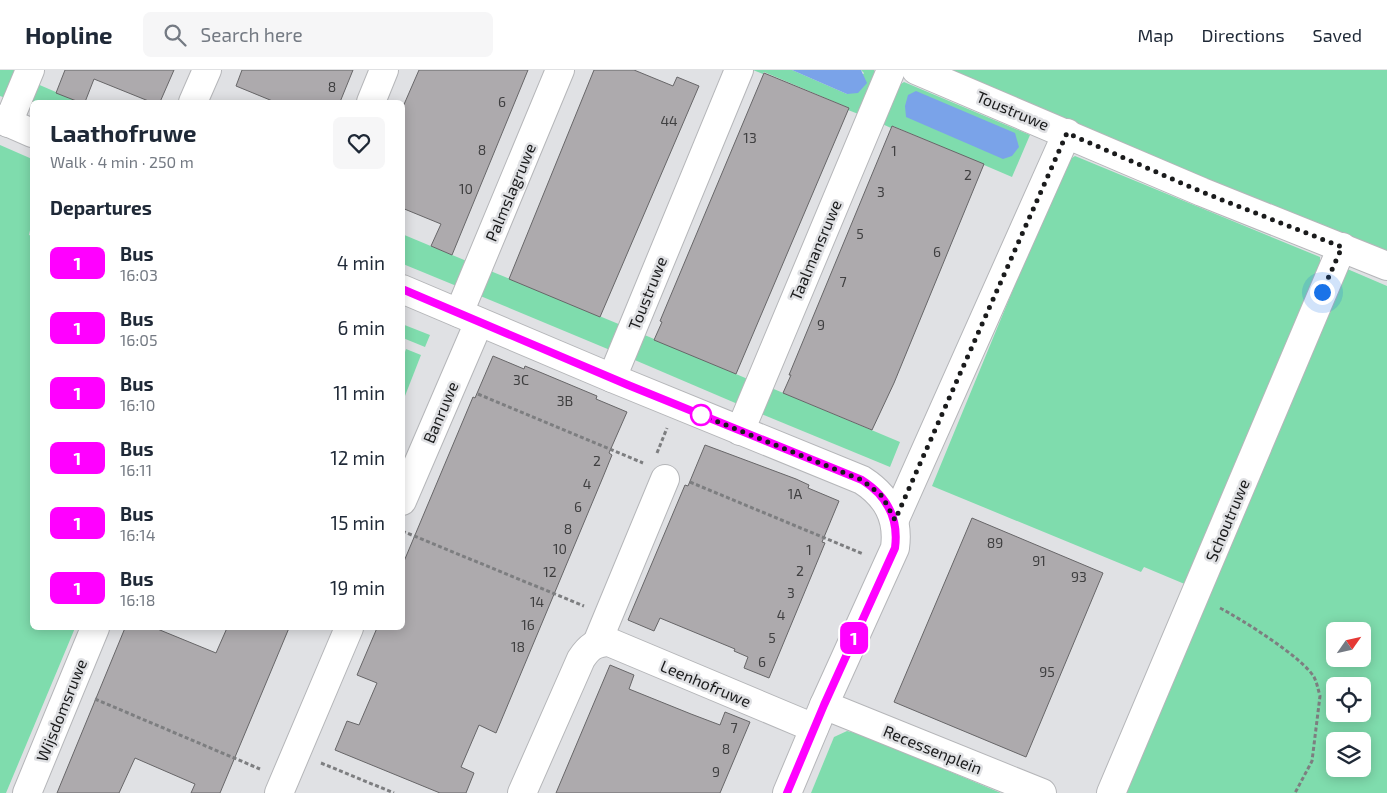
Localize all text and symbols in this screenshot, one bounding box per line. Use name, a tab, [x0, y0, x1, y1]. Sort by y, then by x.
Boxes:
search box	[143, 12, 493, 57]
text: Hopline	[25, 20, 113, 49]
icon: search	[161, 21, 189, 49]
text: Search here	[201, 23, 303, 46]
text: Map	[1137, 24, 1174, 46]
text: Directions	[1202, 24, 1285, 46]
text: Saved	[1313, 24, 1362, 46]
house number: 8	[328, 78, 336, 95]
street label: Toustruwe	[974, 86, 1052, 134]
house number: 6	[498, 93, 506, 110]
house number: 44	[660, 112, 678, 129]
button: heart	[333, 117, 385, 169]
text: Laathofruwe	[50, 118, 197, 147]
house number: 13	[743, 129, 757, 146]
street label: Palmslagruwe	[481, 140, 539, 244]
house number: 8	[478, 141, 486, 158]
house number: 1	[891, 142, 897, 159]
text: Walk · 4 min · 250 m	[50, 152, 194, 171]
house number: 2	[964, 166, 972, 183]
house number: 10	[459, 180, 473, 197]
house number: 3	[877, 183, 885, 200]
text: Departures	[50, 196, 152, 219]
street label: Taalmansruwe	[785, 197, 845, 303]
house number: 5	[856, 225, 864, 242]
text: Bus	[120, 242, 154, 265]
house number: 6	[933, 243, 941, 260]
text: 4 min	[337, 251, 385, 274]
text: 1	[74, 252, 81, 274]
street label: Toustruwe	[624, 254, 670, 332]
text: 16:03	[120, 265, 158, 284]
house number: 7	[839, 273, 847, 290]
your location	[1310, 280, 1335, 305]
text: Bus	[120, 307, 154, 330]
text: 6 min	[337, 316, 385, 339]
house number: 9	[817, 316, 825, 333]
text: 1	[74, 317, 81, 339]
text: 16:05	[120, 330, 158, 349]
house number: 3C	[513, 371, 529, 388]
text: Bus	[120, 372, 154, 395]
street label: Banruwe	[419, 378, 461, 446]
text: 11 min	[333, 381, 385, 404]
text: 1	[74, 382, 81, 404]
house number: 3B	[557, 392, 573, 409]
text: 16:10	[120, 395, 155, 414]
unlabelled marker	[690, 404, 712, 426]
text: Bus	[120, 437, 154, 460]
text: 12 min	[330, 446, 385, 469]
text: 1	[74, 447, 81, 469]
house number: 2	[593, 452, 601, 469]
text: 16:11	[120, 460, 152, 479]
house number: 4	[583, 475, 591, 492]
street label: Schoutruwe	[1201, 476, 1253, 564]
house number: 1A	[788, 485, 802, 502]
house number: 6	[574, 498, 582, 515]
text: Bus	[120, 502, 154, 525]
text: 15 min	[331, 511, 385, 534]
text: 1	[74, 512, 81, 534]
house number: 8	[564, 520, 572, 537]
text: 16:14	[120, 525, 156, 544]
house number: 89	[987, 534, 1003, 551]
house number: 10	[553, 540, 567, 557]
house number: 1	[806, 541, 812, 558]
house number: 91	[1032, 552, 1046, 569]
house number: 2	[796, 562, 804, 579]
house number: 12	[543, 563, 557, 580]
text: Bus	[120, 567, 154, 590]
house number: 93	[1071, 568, 1087, 585]
text: 19 min	[330, 576, 385, 599]
text: 1	[74, 577, 81, 599]
house number: 3	[787, 584, 795, 601]
text: 16:18	[120, 590, 155, 609]
house number: 14	[530, 593, 544, 610]
house number: 4	[777, 606, 785, 623]
house number: 16	[521, 616, 535, 633]
line badge: 1	[838, 622, 870, 654]
north arrow	[1326, 622, 1371, 668]
map controls	[1326, 622, 1371, 777]
text: 1	[850, 627, 858, 649]
house number: 5	[768, 629, 776, 646]
house number: 18	[511, 638, 525, 655]
house number: 6	[758, 653, 766, 670]
street label: Leenhofruwe	[658, 655, 754, 711]
street label: Wijsdomsruwe	[32, 656, 91, 764]
house number: 95	[1039, 663, 1055, 680]
button: locate	[1326, 677, 1371, 722]
house number: 7	[730, 719, 738, 736]
street label: Recessenplein	[881, 721, 985, 777]
button: layers	[1326, 732, 1371, 777]
house number: 8	[722, 740, 730, 757]
house number: 9	[712, 763, 720, 780]

